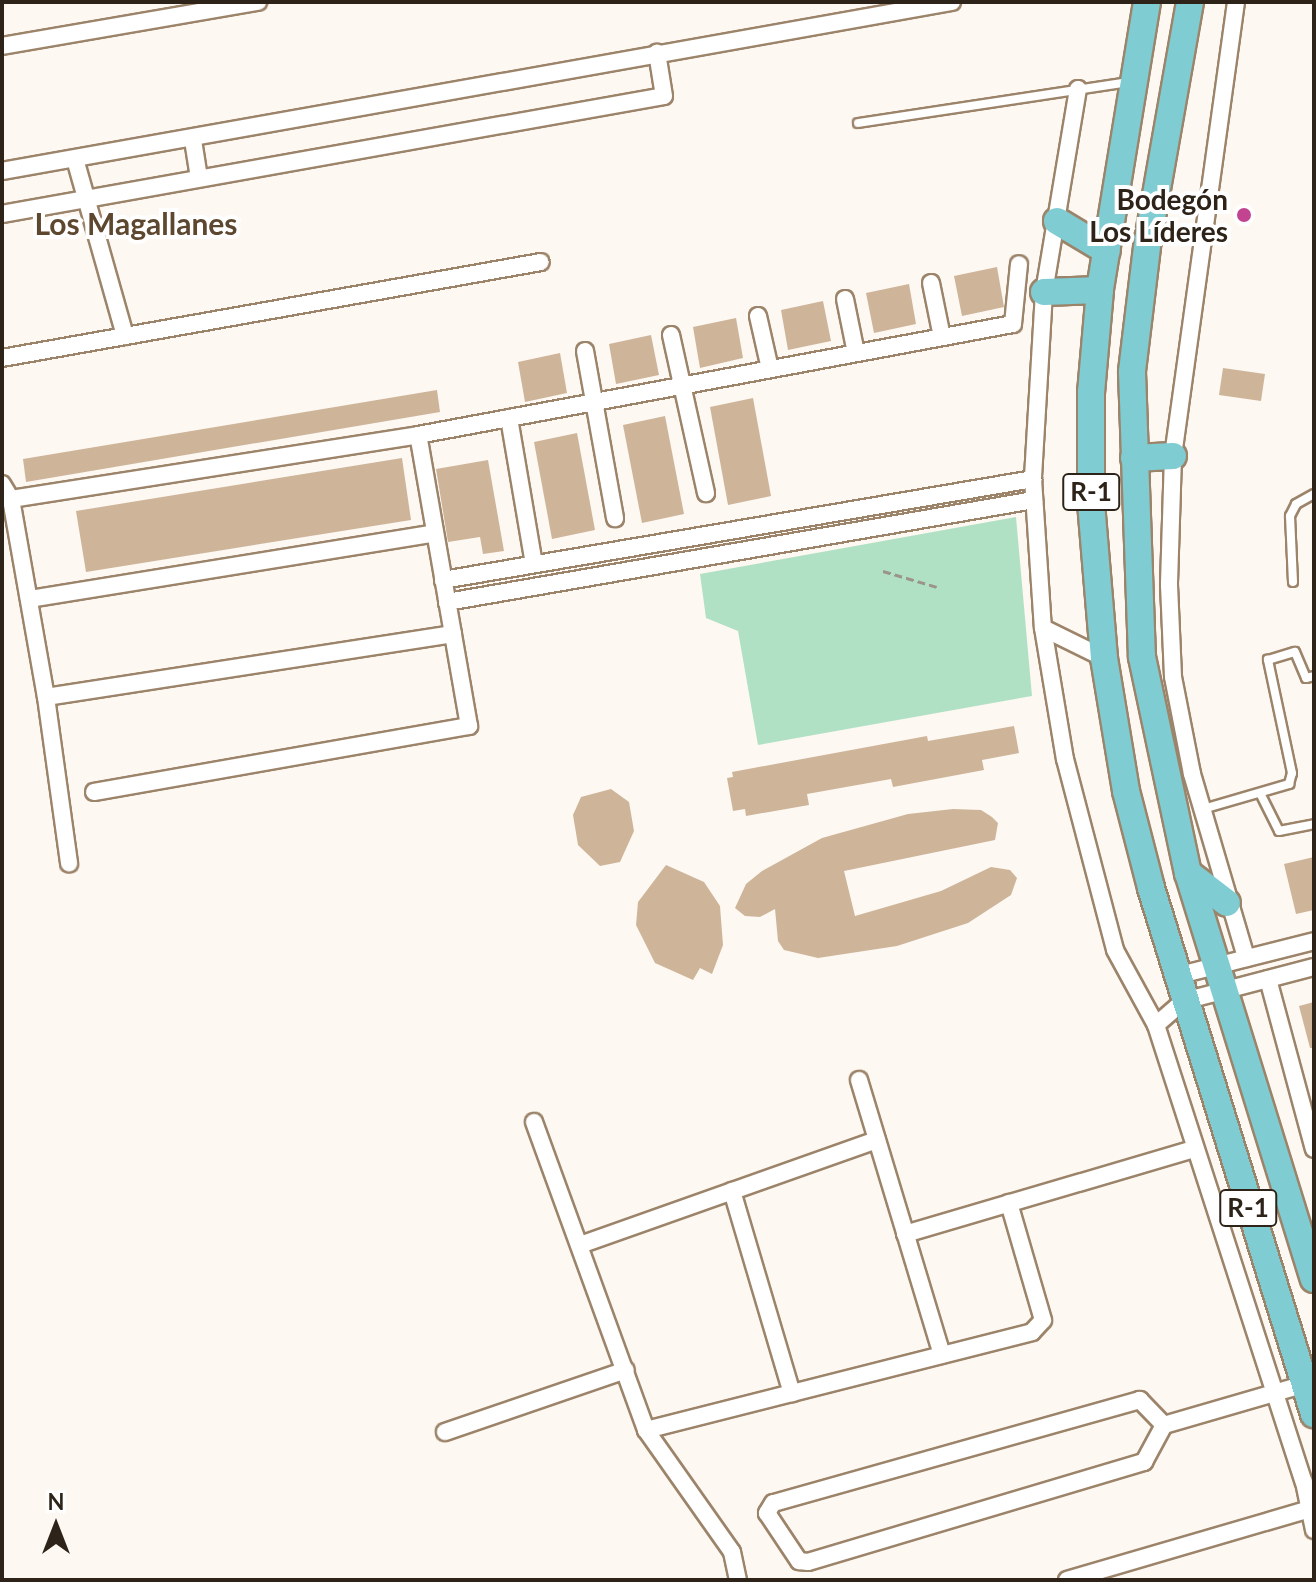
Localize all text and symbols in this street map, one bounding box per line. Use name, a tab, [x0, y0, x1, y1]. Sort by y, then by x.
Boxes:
place label: Bodegón Los Líderes	[1089, 182, 1228, 248]
district label: Los Magallanes	[34, 205, 238, 241]
marker: Bodegón Los Líderes	[1235, 206, 1253, 224]
road number: R-1	[1061, 470, 1121, 514]
road number: R-1	[1218, 1186, 1278, 1230]
north arrow	[16, 1486, 96, 1566]
text: N	[48, 1488, 64, 1515]

